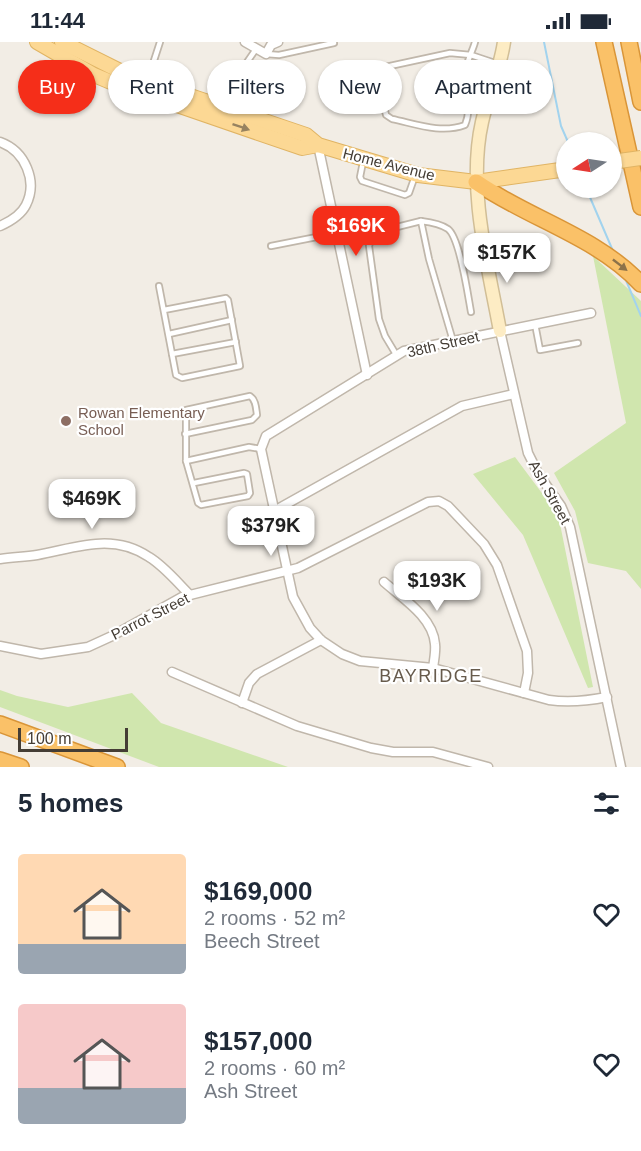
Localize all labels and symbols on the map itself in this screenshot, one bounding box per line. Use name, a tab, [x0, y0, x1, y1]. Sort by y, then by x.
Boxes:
one-way arrow	[232, 123, 250, 132]
north arrow	[556, 132, 622, 198]
street label: Home Avenue	[341, 144, 437, 184]
pin: $169K	[314, 206, 398, 257]
pin: $157K	[465, 233, 549, 284]
one-way arrow	[613, 259, 628, 271]
street label: 38th Street	[405, 327, 481, 361]
place label: Rowan Elementary School	[78, 404, 205, 438]
marker: Rowan Elementary School	[59, 414, 73, 428]
street label: Ash Street	[526, 457, 575, 527]
pin: $469K	[50, 479, 134, 530]
pin: $379K	[229, 506, 313, 557]
pin: $193K	[395, 561, 479, 612]
street label: Parrot Street	[108, 589, 192, 643]
district label: BAYRIDGE	[379, 666, 483, 686]
scale bar	[18, 725, 128, 752]

